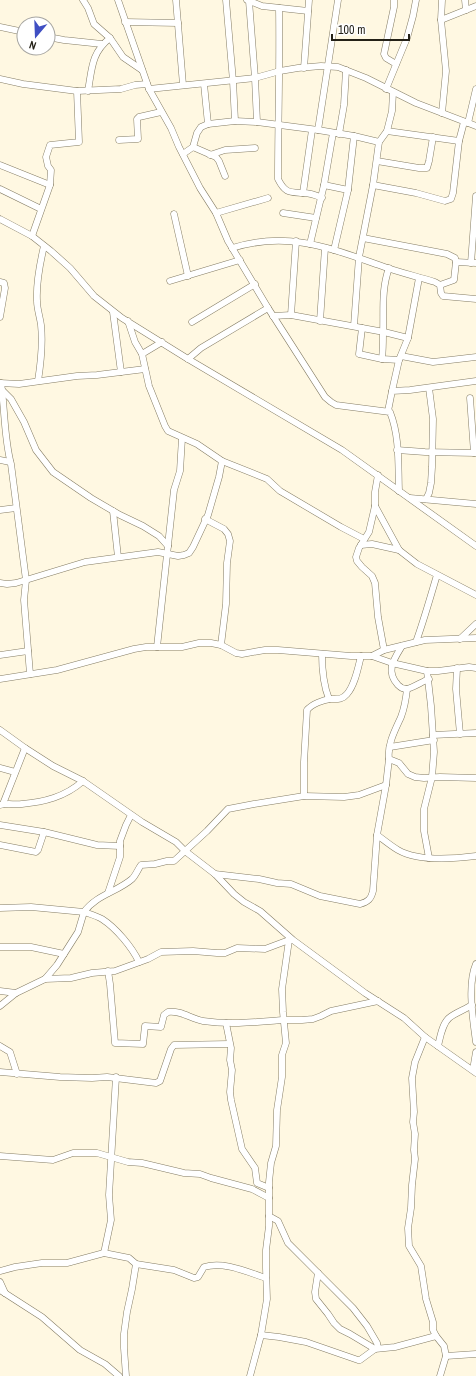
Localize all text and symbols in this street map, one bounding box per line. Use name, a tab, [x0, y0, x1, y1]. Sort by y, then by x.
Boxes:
north arrow	[16, 16, 56, 56]
scale bar	[332, 16, 409, 42]
text: 100 m	[338, 22, 365, 38]
text: N	[27, 38, 38, 53]

